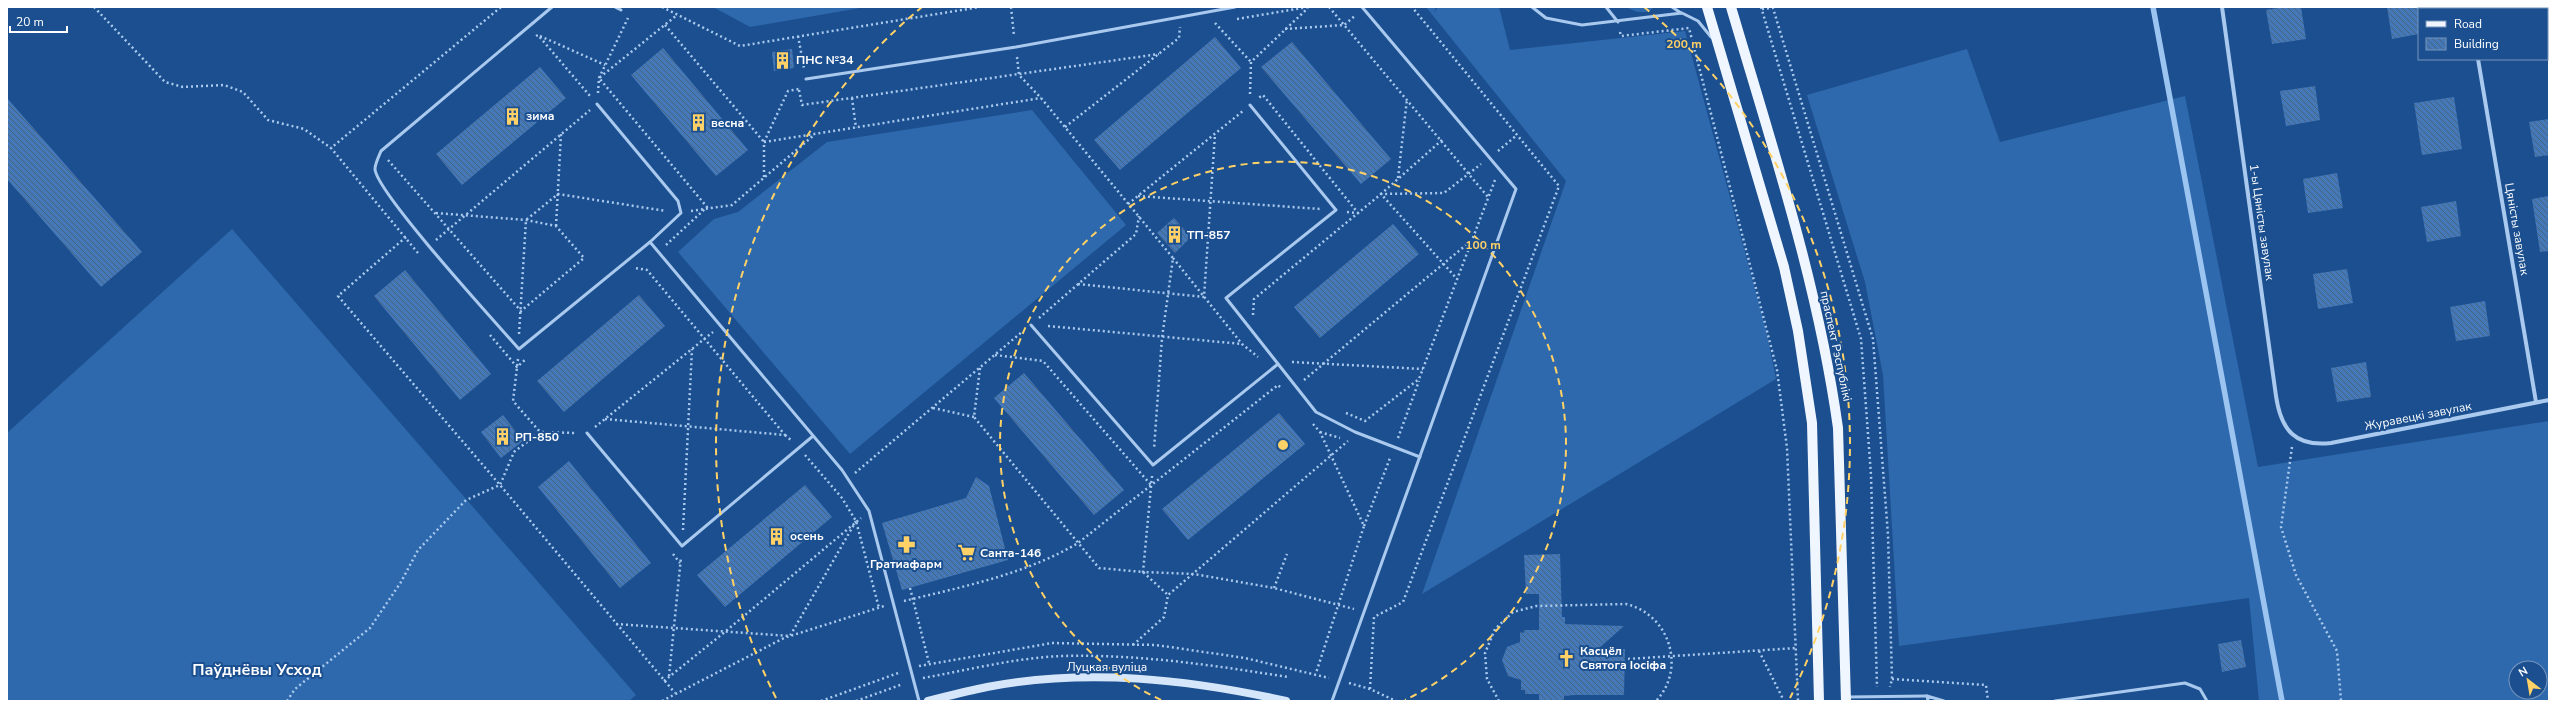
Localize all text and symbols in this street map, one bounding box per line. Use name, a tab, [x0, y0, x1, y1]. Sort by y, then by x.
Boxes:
scale bar	[10, 8, 67, 34]
legend	[2418, 8, 2548, 60]
text: 20 m	[16, 14, 44, 30]
text: Road	[2454, 16, 2482, 32]
text: 200 m	[1666, 36, 1702, 52]
text: Building	[2454, 36, 2499, 52]
building icon: ПНС №34	[773, 50, 793, 70]
place label: ПНС №34	[796, 52, 854, 68]
building icon: зима	[503, 106, 523, 126]
place label: зима	[526, 108, 554, 124]
building icon: весна	[688, 113, 708, 133]
place label: весна	[711, 115, 744, 131]
street label: 1-ы Цяністы завулак	[2246, 163, 2278, 282]
street label: Цяністы завулак	[2501, 182, 2533, 277]
building icon: ТП-857	[1164, 225, 1184, 245]
place label: ТП-857	[1187, 227, 1230, 243]
text: 100 m	[1465, 237, 1501, 253]
street label: праспект Рэспублікі	[1816, 289, 1856, 403]
street label: Журавецкі завулак	[2363, 398, 2473, 434]
building icon: РП-850	[492, 427, 512, 447]
place label: РП-850	[515, 429, 559, 445]
centre of rings	[1276, 438, 1290, 452]
building icon: осень	[767, 526, 787, 546]
place label: осень	[790, 528, 824, 544]
pharmacy icon: Гратиафарм	[896, 535, 916, 555]
supermarket icon: Санта-146	[957, 543, 977, 563]
place label: Санта-146	[980, 545, 1041, 561]
place label: Гратиафарм	[870, 556, 942, 572]
place label: Касцёл Святога Іосіфа	[1580, 643, 1666, 673]
church icon: Касцёл Святога Іосіфа	[1557, 648, 1577, 668]
district label: Паўднёвы Усход	[192, 659, 322, 681]
street label: Луцкая вуліца	[1067, 659, 1147, 675]
north arrow	[2508, 660, 2548, 700]
text: N	[2516, 663, 2530, 680]

